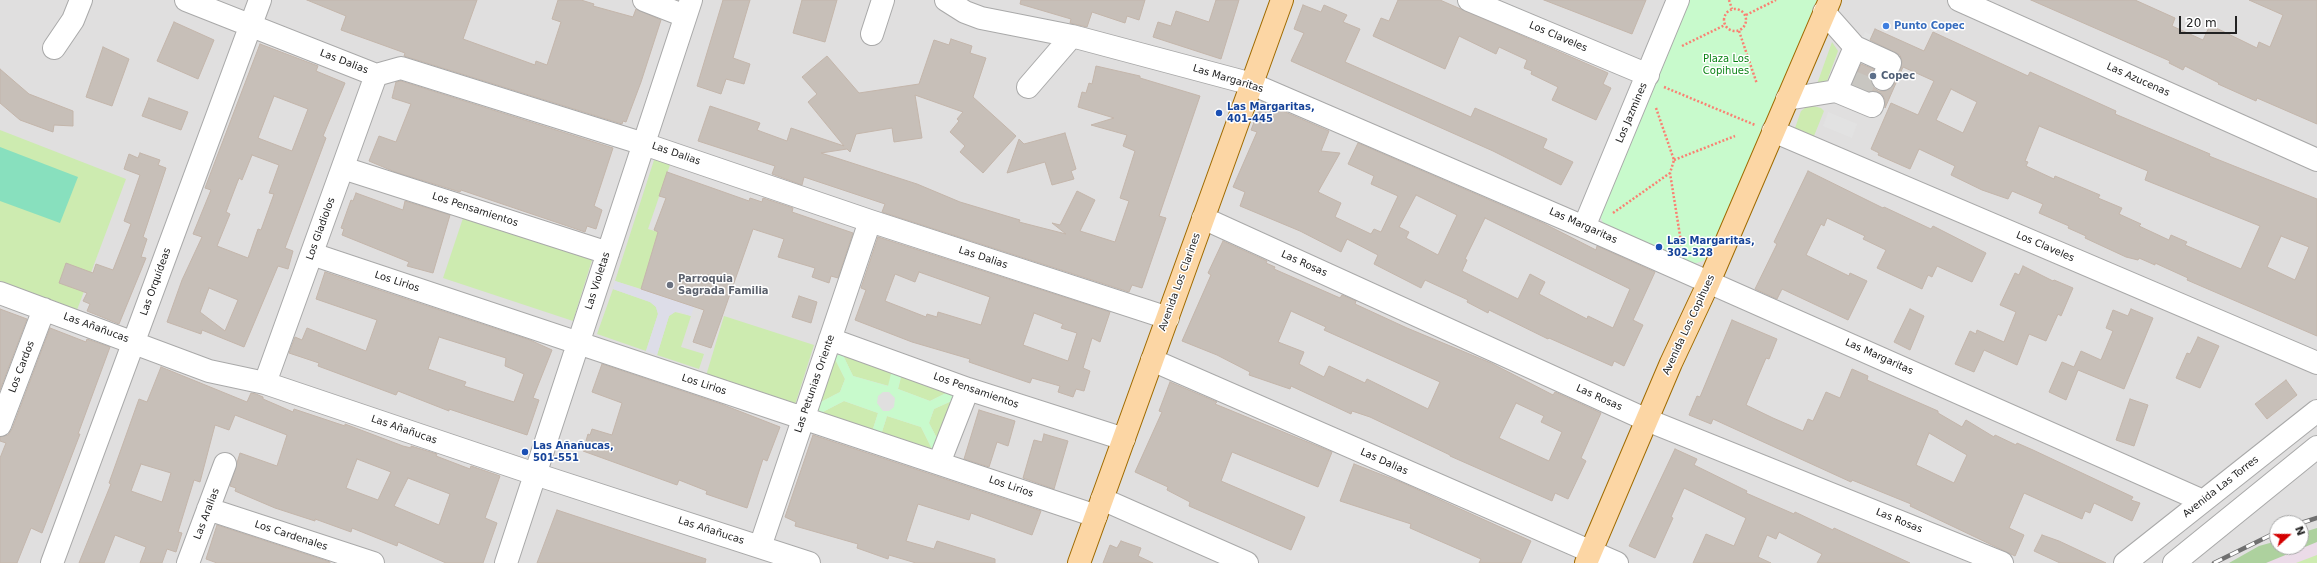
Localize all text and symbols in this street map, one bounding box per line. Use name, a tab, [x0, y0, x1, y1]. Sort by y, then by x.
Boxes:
scale bar	[2181, 8, 2239, 34]
text: 20 m	[2186, 16, 2217, 30]
street label: Los Claveles	[1527, 19, 1589, 55]
place label: Punto Copec	[1894, 20, 1965, 32]
marker: Punto Copec	[1881, 21, 1891, 31]
street label: Las Dalias	[318, 47, 370, 77]
park label: Plaza Los Copihues	[1703, 53, 1749, 76]
street label: Las Azucenas	[2105, 61, 2171, 99]
street label: Las Margaritas	[1191, 63, 1265, 95]
place label: Copec	[1881, 70, 1915, 82]
marker: Copec	[1868, 71, 1878, 81]
street label: Los Jazmines	[1614, 81, 1650, 145]
place label: Las Margaritas, 401-445	[1227, 101, 1315, 124]
marker: Las Margaritas, 401-445	[1214, 108, 1224, 118]
street label: Las Dalias	[650, 140, 702, 168]
street label: Los Pensamientos	[431, 190, 519, 230]
street label: Los Gladiolos	[304, 196, 338, 262]
street label: Las Margaritas	[1547, 206, 1619, 246]
street label: Los Claveles	[2014, 229, 2076, 265]
street label: Avenida Los Clarines	[1157, 231, 1203, 333]
place label: Las Margaritas, 302-328	[1667, 235, 1755, 258]
marker: Las Margaritas, 302-328	[1654, 242, 1664, 252]
street label: Las Dalias	[957, 244, 1009, 272]
street label: Las Orquídeas	[138, 246, 174, 318]
street label: Las Rosas	[1279, 249, 1329, 279]
street label: Las Violetas	[583, 251, 613, 311]
street label: Los Lirios	[373, 269, 421, 295]
place label: Parroquia Sagrada Familia	[678, 273, 769, 296]
street label: Avenida Los Copihues	[1660, 273, 1718, 377]
marker: Parroquia Sagrada Familia	[665, 280, 675, 290]
street label: Las Añañucas	[62, 311, 130, 345]
street label: Las Petunias Oriente	[793, 333, 837, 435]
street label: Las Margaritas	[1843, 337, 1915, 377]
street label: Los Cardos	[7, 339, 37, 395]
street label: Los Pensamientos	[932, 371, 1020, 411]
street label: Los Lirios	[680, 372, 728, 398]
street label: Las Rosas	[1574, 383, 1624, 413]
street label: Las Añañucas	[369, 413, 439, 447]
place label: Las Añañucas, 501-551	[533, 440, 614, 464]
street label: Las Dalias	[1358, 446, 1410, 478]
marker: Las Añañucas, 501-551	[520, 447, 530, 457]
street label: Avenida Las Torres	[2181, 454, 2261, 520]
street label: Los Lirios	[987, 474, 1035, 500]
street label: Las Aralias	[192, 487, 222, 541]
street label: Las Rosas	[1874, 506, 1924, 536]
street label: Las Añañucas	[676, 515, 746, 547]
north arrow	[2269, 515, 2309, 555]
street label: Los Cardenales	[253, 519, 329, 553]
text: N	[2292, 524, 2307, 538]

